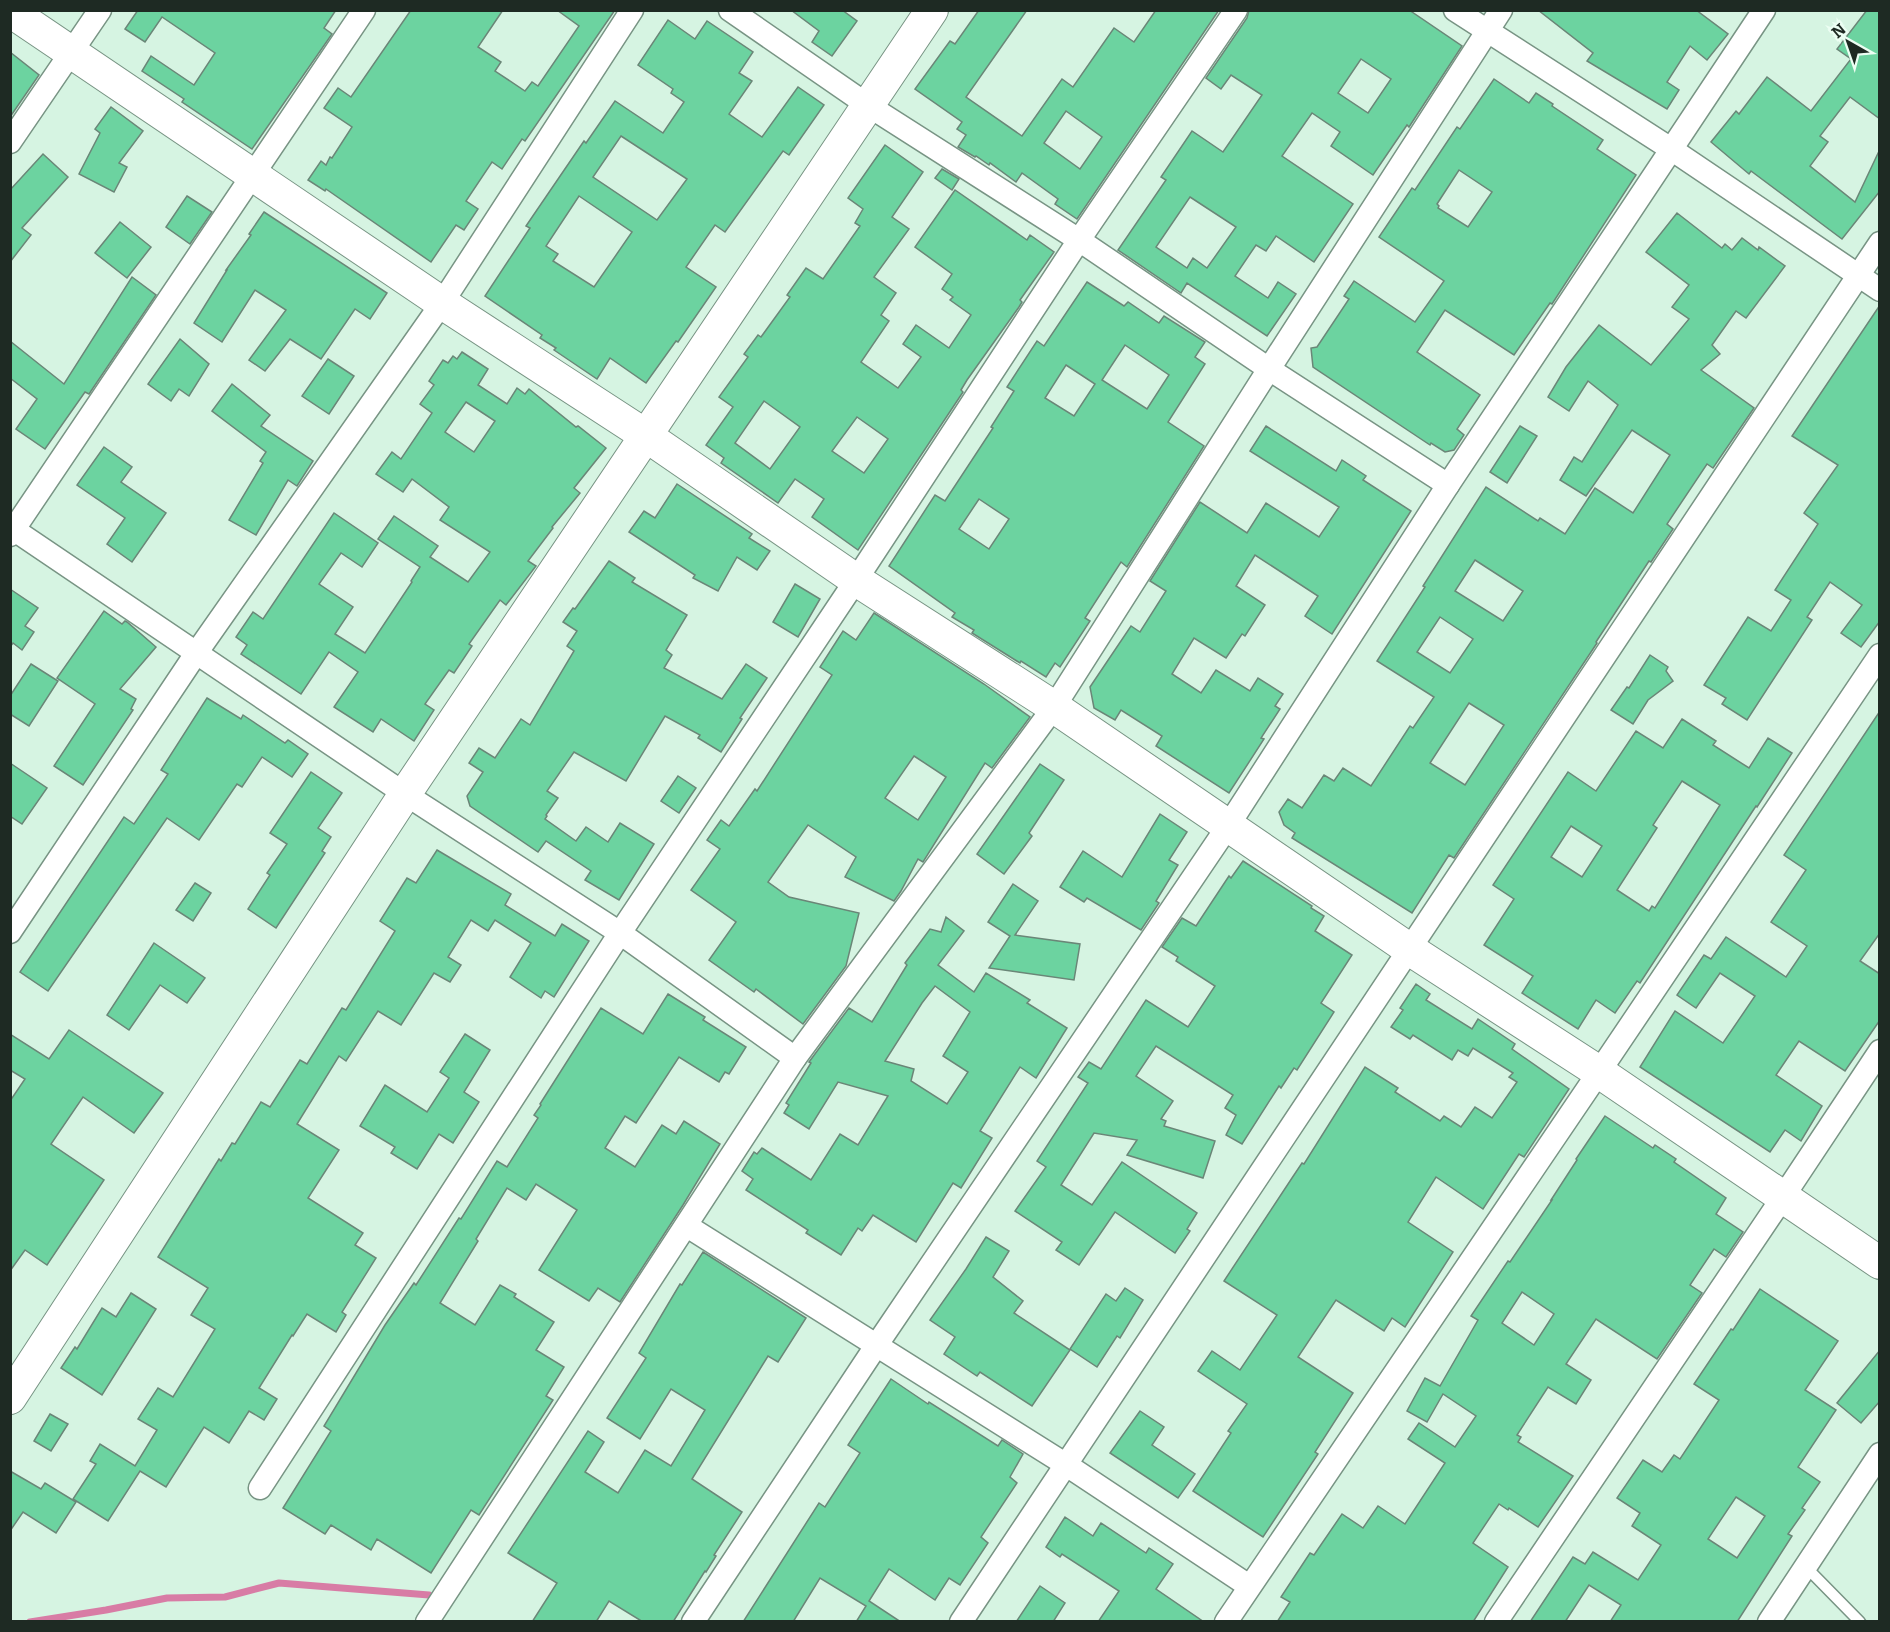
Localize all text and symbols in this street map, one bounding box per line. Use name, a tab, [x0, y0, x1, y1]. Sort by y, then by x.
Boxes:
north arrow	[1818, 12, 1878, 72]
text: N	[1828, 20, 1850, 42]

